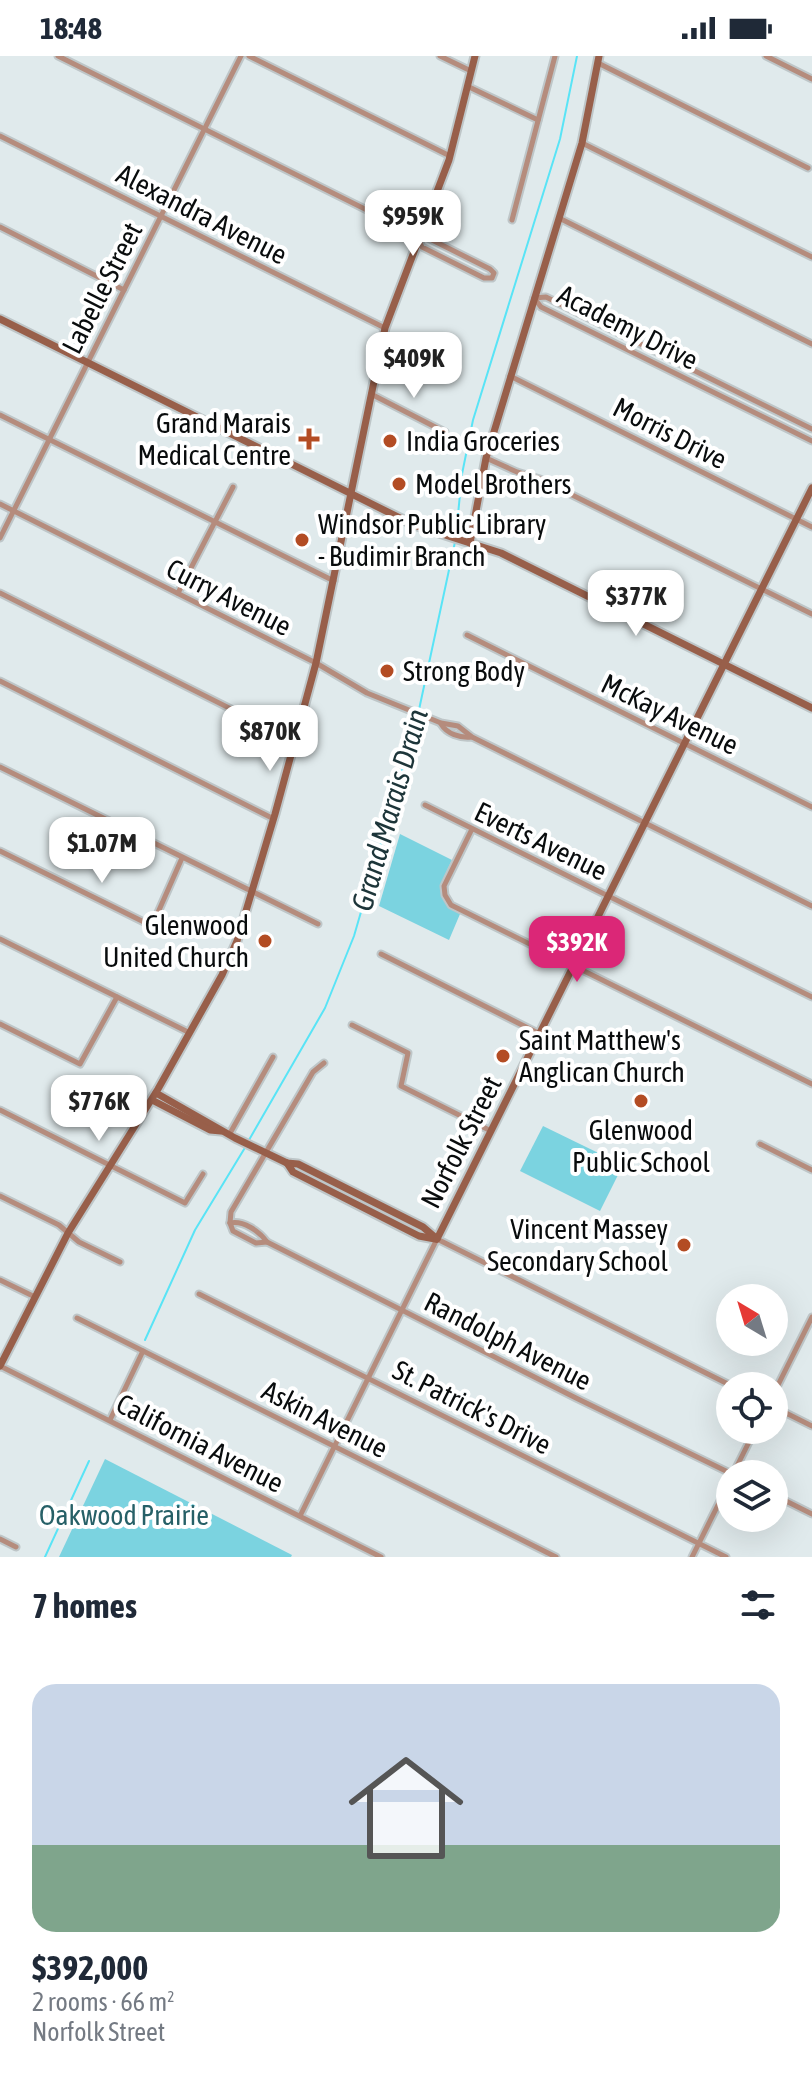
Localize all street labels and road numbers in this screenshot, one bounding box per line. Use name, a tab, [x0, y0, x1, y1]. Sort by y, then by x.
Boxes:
street label: Alexandra Avenue	[112, 157, 292, 271]
street label: Labelle Street	[55, 217, 149, 359]
street label: Academy Drive	[553, 278, 703, 376]
street label: Morris Drive	[608, 391, 732, 475]
street label: Curry Avenue	[161, 552, 297, 642]
street label: McKay Avenue	[596, 667, 744, 761]
street label: Everts Avenue	[470, 795, 612, 887]
street label: Norfolk Street	[414, 1071, 508, 1213]
street label: Randolph Avenue	[419, 1285, 597, 1397]
street label: St. Patrick's Drive	[388, 1353, 556, 1461]
street label: Askin Avenue	[257, 1374, 393, 1464]
street label: California Avenue	[111, 1387, 289, 1499]

